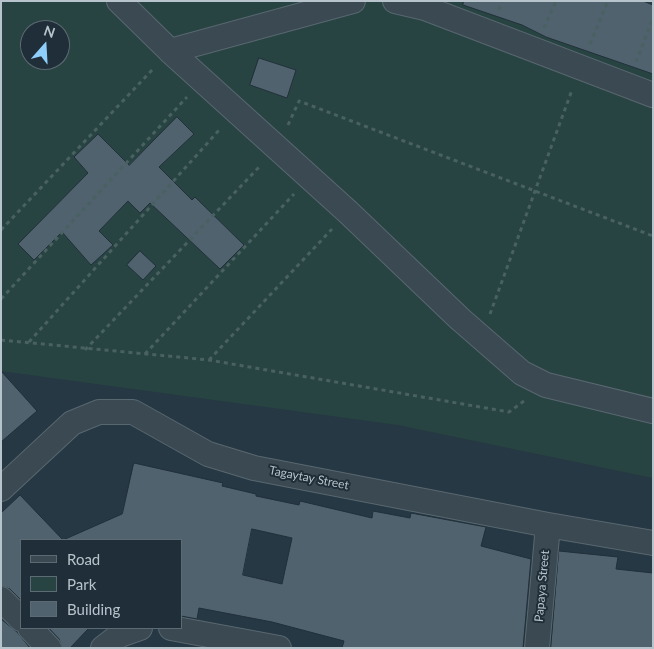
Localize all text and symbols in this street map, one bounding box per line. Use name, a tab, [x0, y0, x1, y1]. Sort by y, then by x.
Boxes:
north arrow	[20, 20, 70, 70]
text: N	[42, 21, 58, 41]
street label: Tagaytay Street	[268, 463, 350, 493]
legend	[20, 539, 182, 629]
street label: Papaya Street	[532, 549, 552, 623]
text: Road	[67, 550, 100, 568]
text: Park	[67, 575, 96, 593]
text: Building	[67, 600, 120, 618]

